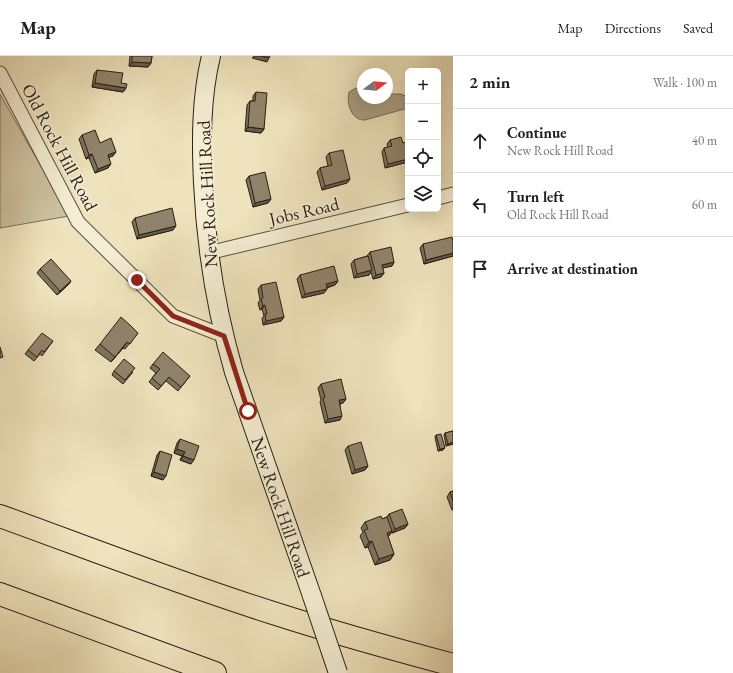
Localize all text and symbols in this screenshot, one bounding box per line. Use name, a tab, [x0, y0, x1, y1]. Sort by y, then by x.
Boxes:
text: Map	[20, 15, 56, 40]
text: Map	[557, 19, 583, 37]
text: Directions	[605, 19, 661, 37]
text: Saved	[683, 19, 713, 37]
north arrow	[357, 68, 393, 104]
map controls	[405, 68, 441, 212]
button: +	[405, 68, 441, 104]
text: 2 min	[469, 71, 510, 93]
text: Walk · 100 m	[653, 74, 717, 91]
street label: Old Rock Hill Road	[17, 79, 104, 215]
button: −	[405, 104, 441, 140]
street label: New Rock Hill Road	[192, 119, 222, 268]
text: Continue	[507, 123, 567, 142]
icon: ahead	[469, 130, 491, 152]
text: 40 m	[692, 132, 717, 149]
button: locate	[405, 140, 441, 176]
text: New Rock Hill Road	[507, 142, 613, 159]
button: layers	[405, 176, 441, 212]
text: Turn left	[507, 187, 564, 206]
street label: Jobs Road	[265, 192, 342, 231]
icon: left	[469, 194, 491, 216]
text: 60 m	[692, 196, 717, 213]
text: Old Rock Hill Road	[507, 206, 609, 223]
icon: arrive	[469, 258, 491, 280]
text: Arrive at destination	[507, 259, 638, 278]
route end	[128, 271, 146, 289]
route start	[239, 402, 257, 420]
street label: New Rock Hill Road	[246, 434, 316, 581]

